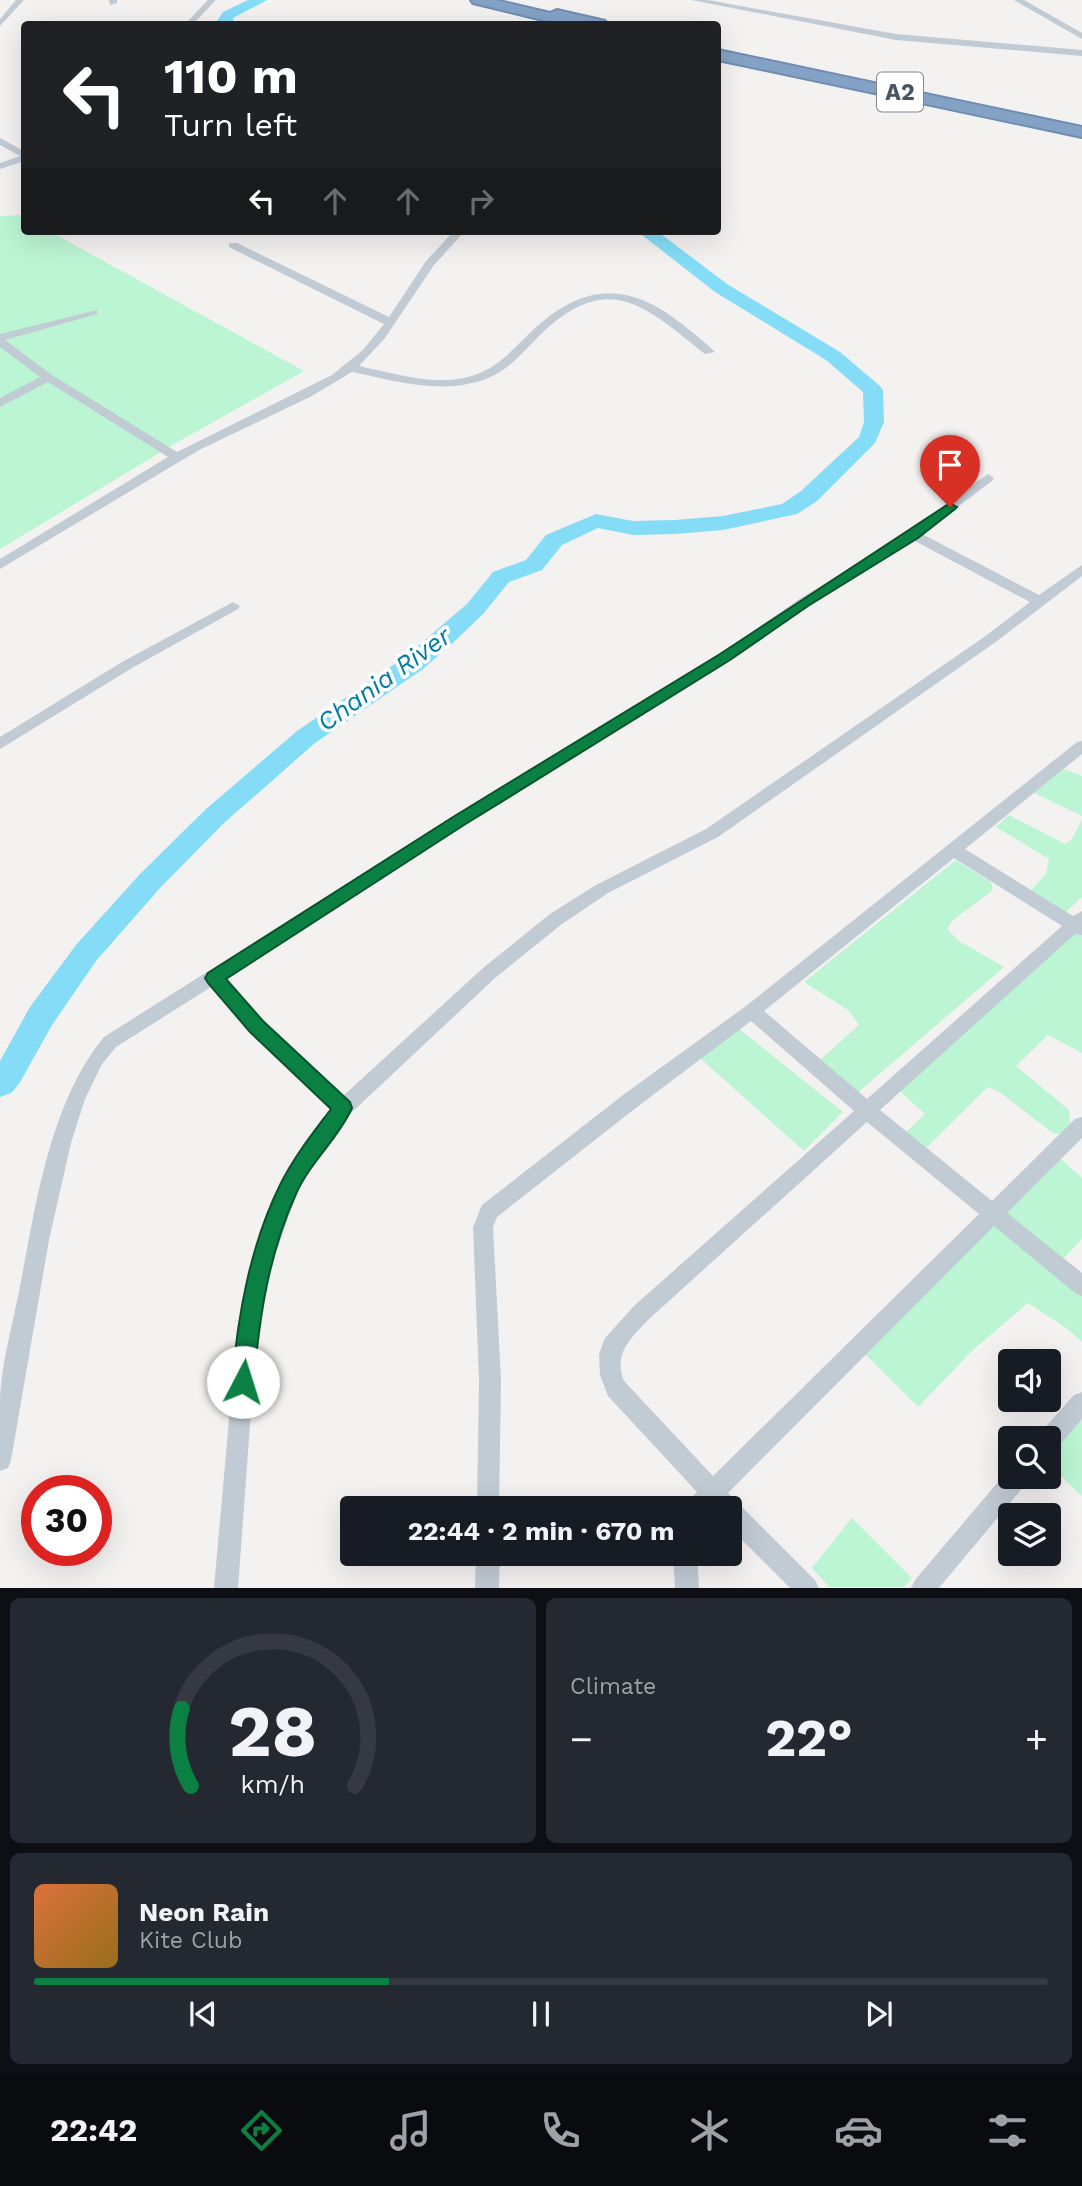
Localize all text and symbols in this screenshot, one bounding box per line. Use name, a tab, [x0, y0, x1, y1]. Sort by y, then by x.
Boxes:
text: 110 m	[164, 47, 298, 105]
icon: left	[49, 49, 140, 140]
road number: A2	[877, 72, 923, 111]
text: Turn left	[164, 106, 297, 144]
icon: left	[243, 182, 281, 220]
icon: ahead	[316, 182, 354, 220]
icon: ahead	[389, 182, 427, 220]
icon: right	[462, 182, 500, 220]
pin	[920, 435, 980, 507]
icon: arrive	[931, 446, 969, 484]
water label: Chania River	[311, 620, 457, 737]
position arrow	[206, 1345, 280, 1419]
map controls	[998, 1349, 1061, 1566]
button: sound	[998, 1349, 1061, 1412]
button: search	[998, 1426, 1061, 1489]
speed limit sign: 30	[21, 1475, 112, 1566]
button: layers	[998, 1503, 1061, 1566]
text: 22:44 · 2 min · 670 m	[408, 1516, 674, 1546]
text: Climate	[570, 1673, 656, 1700]
text: 28	[228, 1689, 318, 1775]
text: 22°	[765, 1708, 853, 1769]
text: −	[570, 1717, 593, 1761]
text: +	[1025, 1717, 1048, 1761]
text: km/h	[241, 1770, 305, 1799]
text: Neon Rain	[139, 1897, 269, 1927]
text: Kite Club	[139, 1927, 242, 1954]
icon: previous	[184, 1995, 222, 2033]
icon: pause	[522, 1995, 560, 2033]
icon: next	[860, 1995, 898, 2033]
icon: directions	[237, 2106, 286, 2155]
icon: music	[386, 2106, 435, 2155]
icon: phone	[536, 2106, 585, 2155]
icon: climate	[685, 2106, 734, 2155]
icon: car	[834, 2106, 883, 2155]
icon: filters	[983, 2106, 1032, 2155]
text: 22:42	[50, 2111, 137, 2149]

